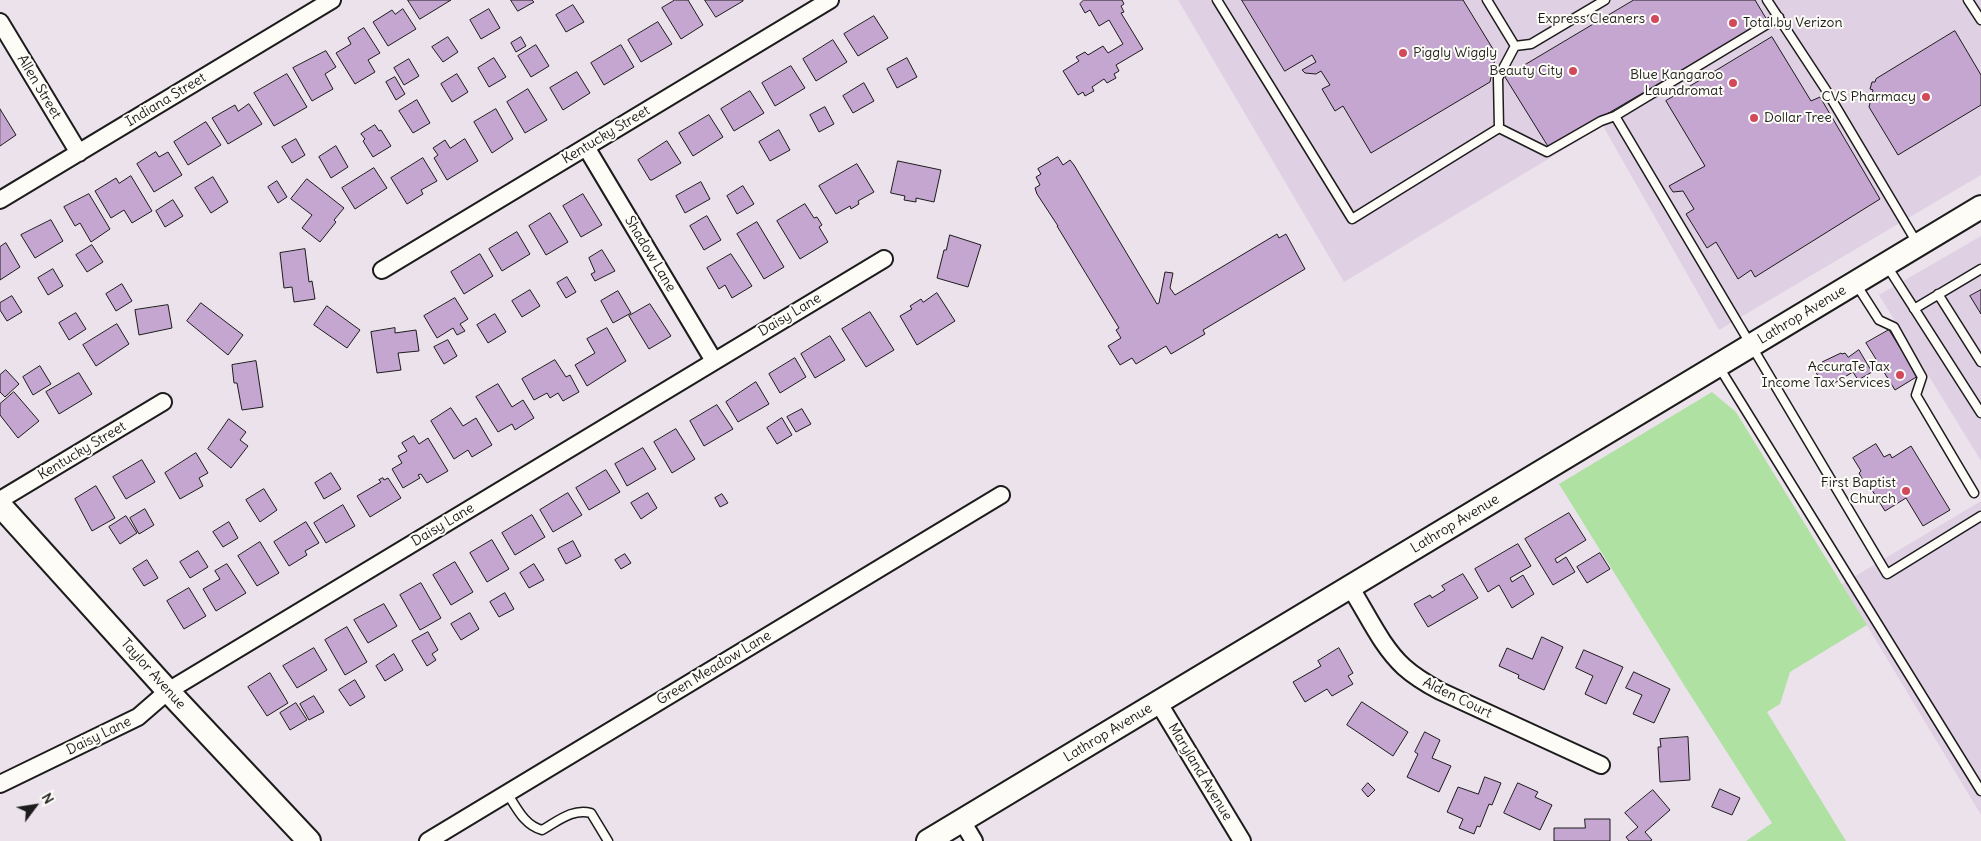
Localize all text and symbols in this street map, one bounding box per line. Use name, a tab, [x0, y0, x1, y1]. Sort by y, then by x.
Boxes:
place label: Express Cleaners	[1537, 11, 1645, 27]
marker: Express Cleaners	[1649, 13, 1661, 25]
place label: Total by Verizon	[1743, 15, 1843, 31]
marker: Total by Verizon	[1727, 17, 1739, 29]
place label: Piggly Wiggly	[1413, 45, 1497, 61]
marker: Piggly Wiggly	[1397, 47, 1409, 59]
street label: Allen Street	[13, 52, 65, 122]
place label: Beauty City	[1489, 63, 1563, 79]
marker: Beauty City	[1567, 65, 1579, 77]
place label: Blue Kangaroo Laundromat	[1630, 67, 1723, 100]
street label: Indiana Street	[123, 70, 209, 130]
marker: Blue Kangaroo Laundromat	[1727, 77, 1739, 89]
place label: CVS Pharmacy	[1821, 89, 1916, 105]
marker: CVS Pharmacy	[1920, 91, 1932, 103]
street label: Kentucky Street	[559, 102, 653, 168]
place label: Dollar Tree	[1764, 110, 1832, 126]
marker: Dollar Tree	[1748, 112, 1760, 124]
street label: Shadow Lane	[621, 213, 679, 295]
street label: Lathrop Avenue	[1755, 282, 1849, 348]
street label: Daisy Lane	[756, 290, 824, 340]
place label: AccuraTe Tax Income Tax Services	[1761, 359, 1890, 392]
marker: AccuraTe Tax Income Tax Services	[1894, 369, 1906, 381]
street label: Kentucky Street	[35, 418, 129, 484]
place label: First Baptist Church	[1821, 475, 1896, 508]
marker: First Baptist Church	[1900, 485, 1912, 497]
street label: Lathrop Avenue	[1408, 491, 1502, 557]
street label: Daisy Lane	[409, 500, 477, 550]
street label: Green Meadow Lane	[654, 627, 774, 709]
street label: Taylor Avenue	[117, 635, 189, 713]
street label: Alden Court	[1420, 674, 1494, 722]
street label: Lathrop Avenue	[1061, 700, 1155, 766]
street label: Daisy Lane	[64, 713, 134, 759]
street label: Maryland Avenue	[1164, 720, 1236, 824]
north arrow	[10, 781, 60, 831]
text: N	[38, 789, 58, 807]

